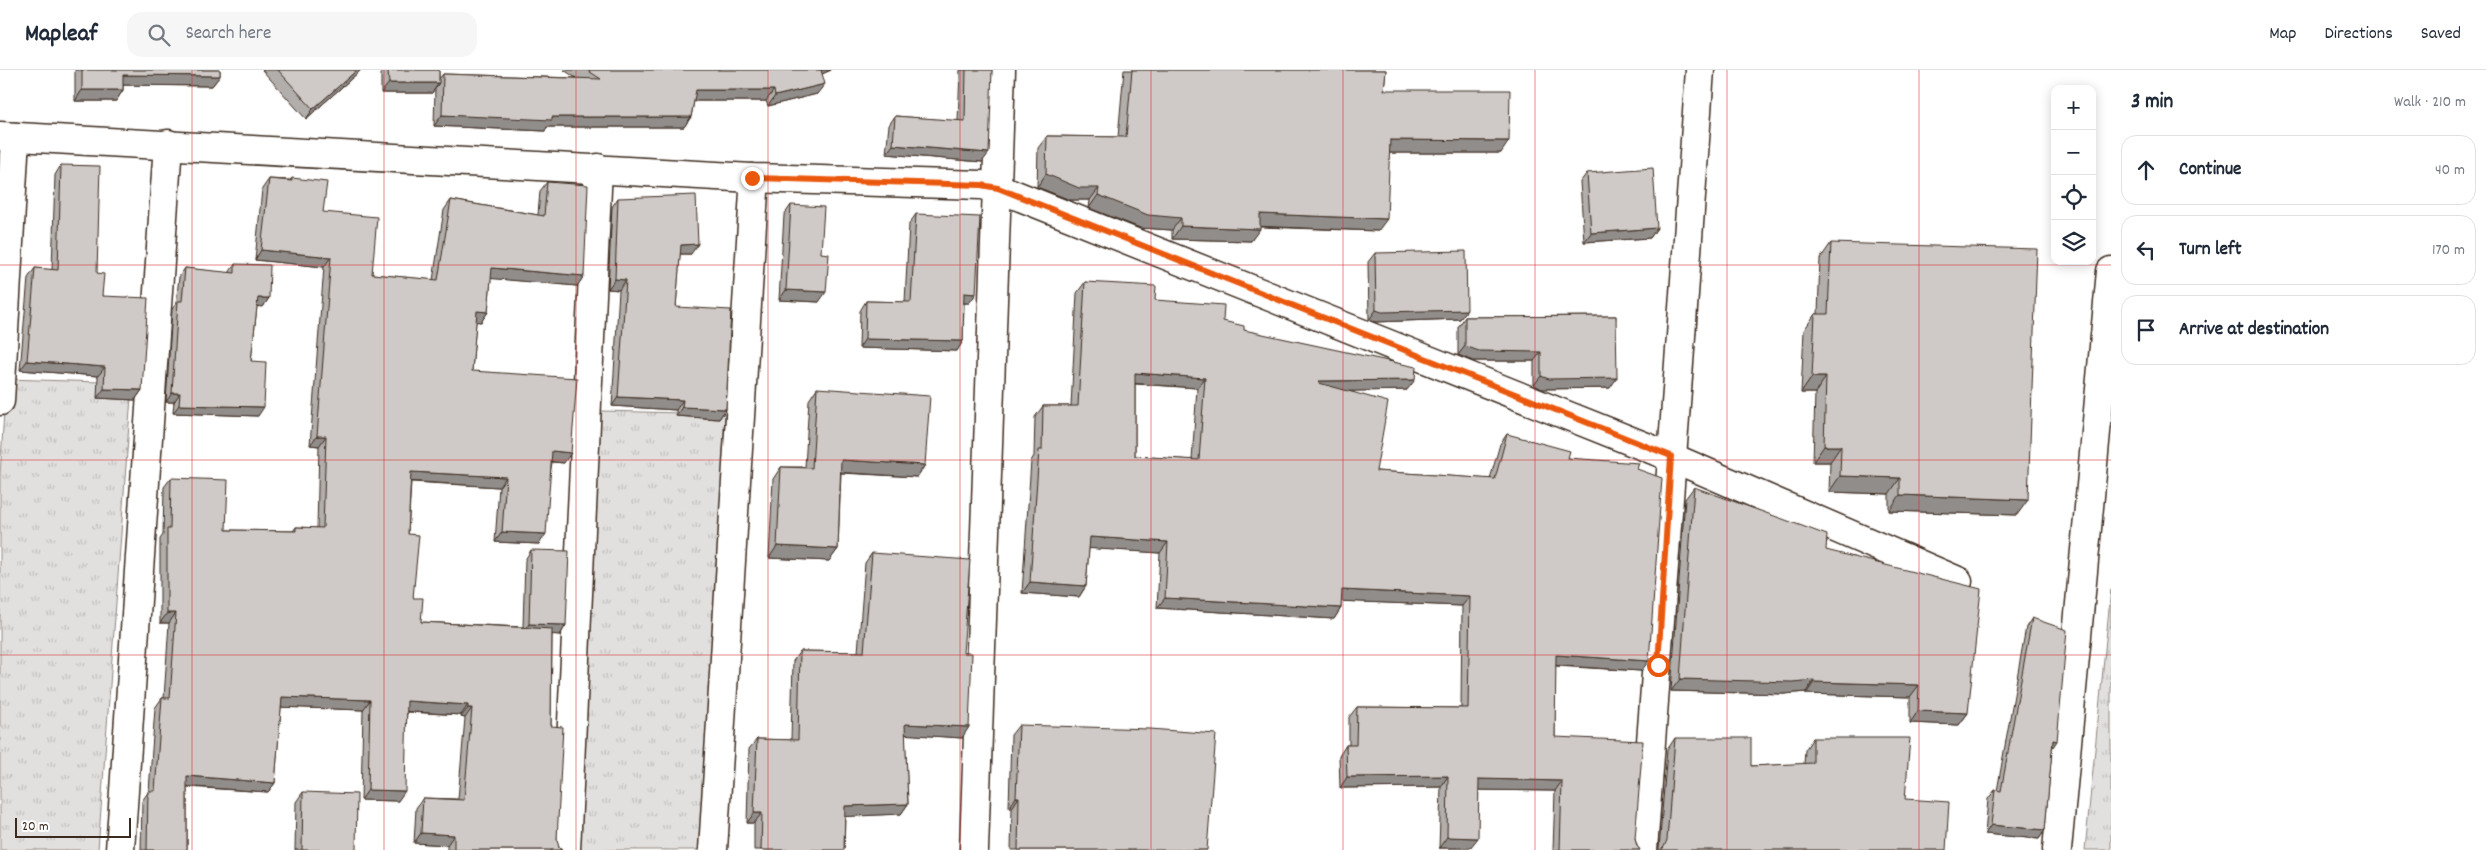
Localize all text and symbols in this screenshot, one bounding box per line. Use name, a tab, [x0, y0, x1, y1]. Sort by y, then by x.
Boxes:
search box	[127, 12, 477, 57]
text: Mapleaf	[25, 18, 97, 52]
icon: search	[145, 21, 173, 49]
text: Search here	[185, 21, 271, 48]
text: Map	[2269, 22, 2296, 47]
text: Directions	[2324, 22, 2393, 47]
text: Saved	[2421, 22, 2461, 47]
map controls	[2051, 85, 2096, 265]
button: +	[2051, 85, 2096, 130]
text: 3 min	[2131, 88, 2173, 118]
text: Walk · 210 m	[2394, 91, 2466, 114]
button: −	[2051, 130, 2096, 175]
icon: ahead	[2132, 156, 2160, 184]
text: Continue	[2179, 157, 2241, 184]
text: 40 m	[2435, 159, 2465, 182]
route end	[741, 167, 764, 190]
button: locate	[2051, 175, 2096, 220]
button: layers	[2051, 220, 2096, 265]
icon: left	[2132, 236, 2160, 264]
text: Turn left	[2179, 237, 2242, 264]
text: 170 m	[2432, 239, 2465, 262]
icon: arrive	[2132, 316, 2160, 344]
text: Arrive at destination	[2179, 317, 2329, 344]
route start	[1647, 654, 1670, 677]
scale bar	[15, 815, 131, 838]
text: 20 m	[22, 817, 49, 837]

